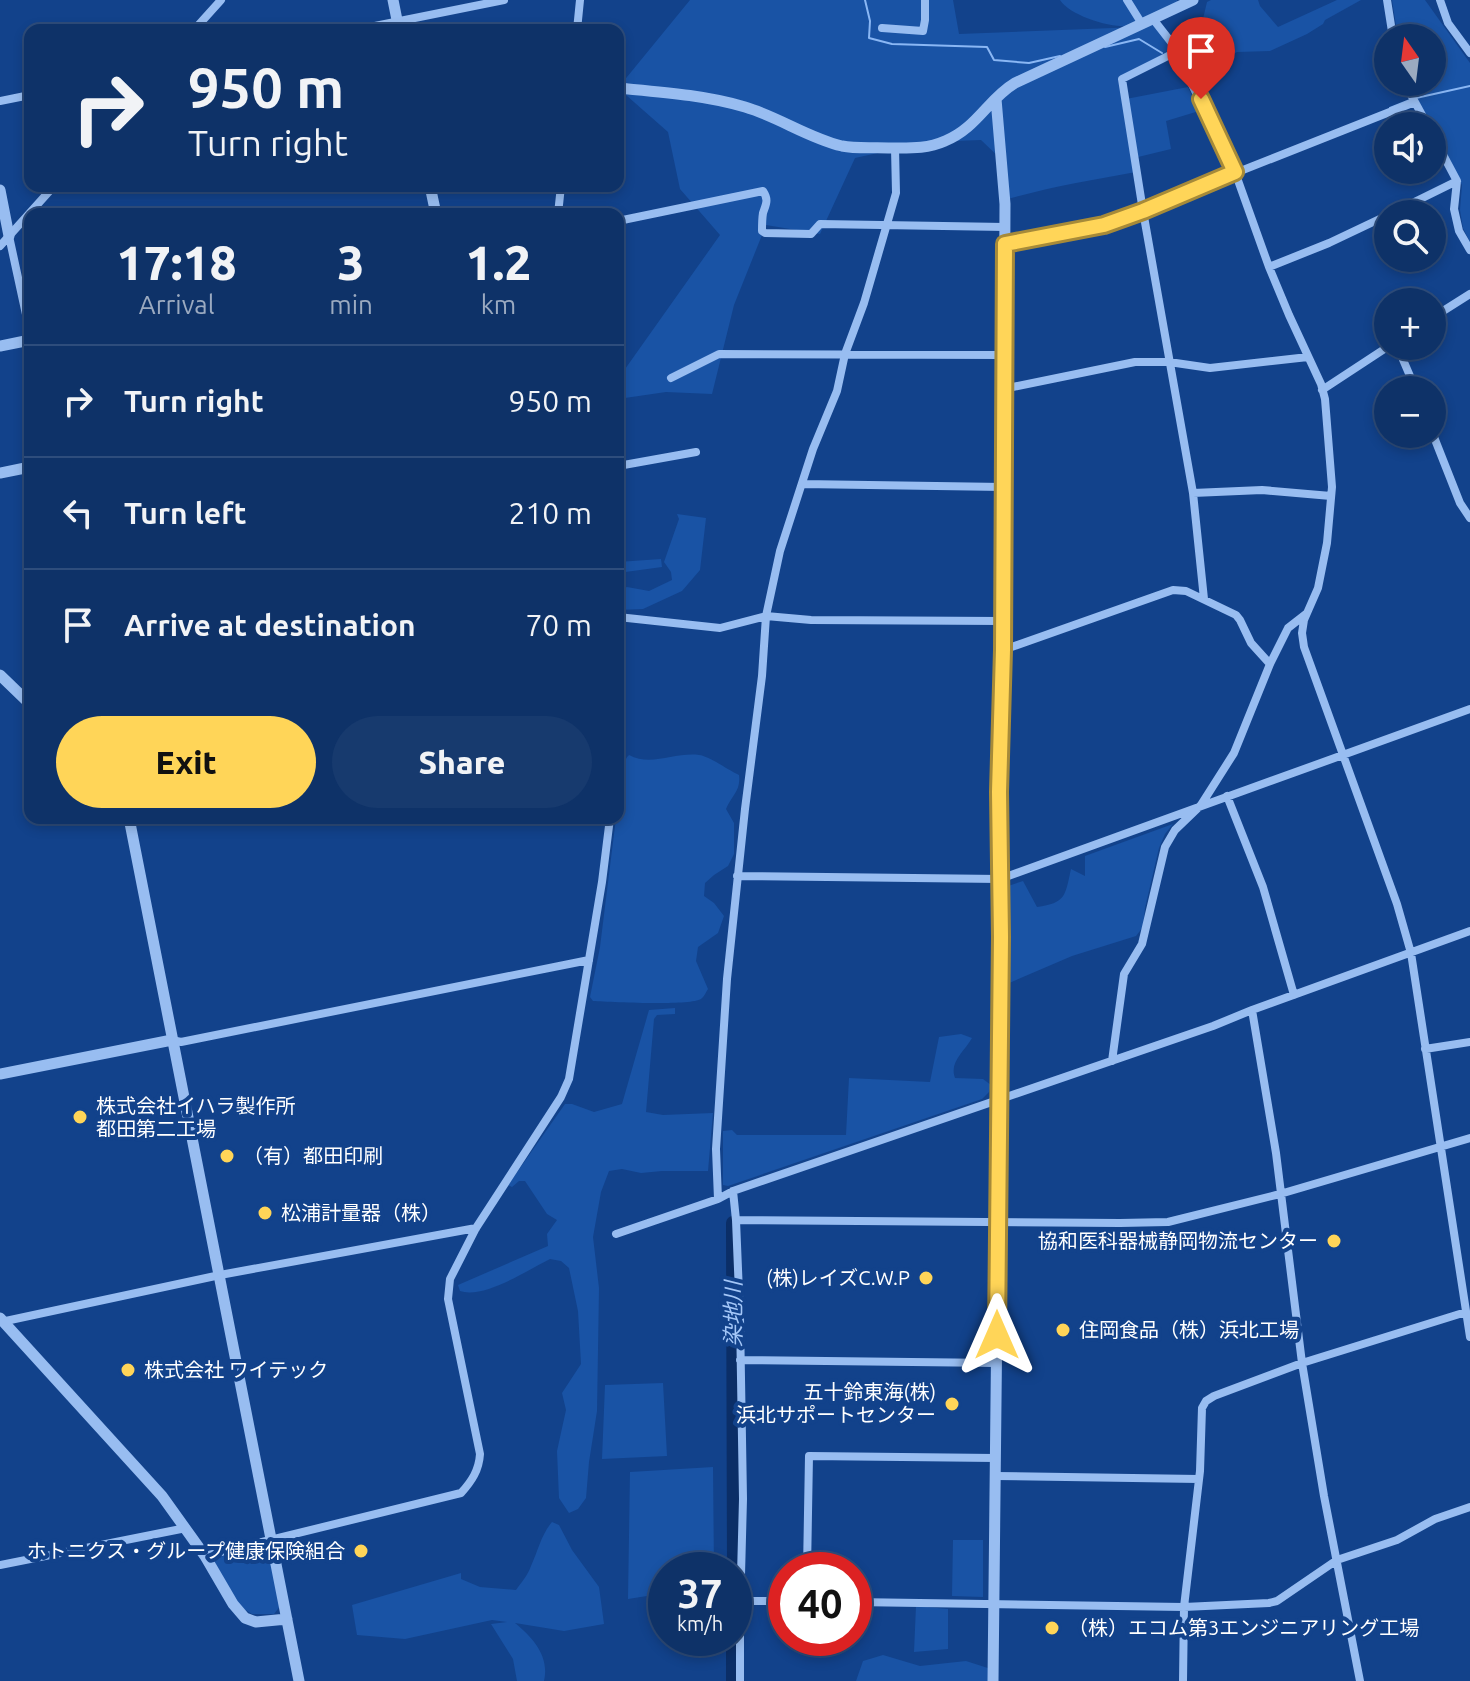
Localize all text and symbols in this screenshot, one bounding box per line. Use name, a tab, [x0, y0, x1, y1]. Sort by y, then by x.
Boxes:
pin	[1167, 17, 1235, 99]
north arrow	[1374, 24, 1446, 96]
map controls	[1374, 24, 1446, 448]
icon: arrive	[1179, 29, 1223, 73]
icon: right	[56, 56, 160, 160]
text: 950 m	[188, 56, 344, 119]
button: sound	[1374, 112, 1446, 184]
text: Turn right	[188, 122, 348, 163]
button: search	[1374, 200, 1446, 272]
text: 17:18	[117, 235, 237, 289]
text: 3	[338, 235, 365, 289]
text: 1.2	[465, 235, 531, 289]
button: +	[1374, 288, 1446, 360]
text: Arrival	[139, 290, 214, 319]
text: min	[329, 290, 373, 319]
text: km	[481, 290, 516, 319]
button: −	[1374, 376, 1446, 448]
icon: right	[56, 379, 100, 423]
text: Turn right	[124, 384, 264, 418]
text: 950 m	[508, 384, 592, 418]
icon: left	[56, 491, 100, 535]
text: Turn left	[124, 496, 246, 530]
text: 210 m	[508, 496, 592, 530]
icon: arrive	[56, 603, 100, 647]
text: Arrive at destination	[124, 608, 416, 642]
text: 70 m	[525, 608, 592, 642]
button: Exit	[56, 716, 316, 808]
button: Share	[332, 716, 592, 808]
place label: 株式会社イハラ製作所 都田第二工場	[96, 1094, 296, 1140]
marker: 株式会社イハラ製作所 都田第二工場	[71, 1108, 89, 1126]
place label: （有）都田印刷	[243, 1144, 383, 1167]
marker: （有）都田印刷	[218, 1147, 236, 1165]
place label: 松浦計量器（株）	[281, 1201, 441, 1224]
marker: 松浦計量器（株）	[256, 1204, 274, 1222]
place label: 協和医科器械静岡物流センター	[1038, 1229, 1318, 1252]
marker: 協和医科器械静岡物流センター	[1325, 1232, 1343, 1250]
place label: (株)レイズC.W.P	[766, 1266, 910, 1289]
marker: (株)レイズC.W.P	[917, 1269, 935, 1287]
water label: 染地川	[720, 1279, 745, 1347]
position arrow	[955, 1293, 1039, 1377]
place label: 住岡食品（株）浜北工場	[1079, 1318, 1299, 1341]
marker: 住岡食品（株）浜北工場	[1054, 1321, 1072, 1339]
place label: 株式会社 ワイテック	[144, 1358, 328, 1381]
marker: 株式会社 ワイテック	[119, 1361, 137, 1379]
place label: 五十鈴東海(株) 浜北サポートセンター	[736, 1380, 936, 1426]
marker: 五十鈴東海(株) 浜北サポートセンター	[943, 1395, 961, 1413]
place label: ホトニクス・グループ健康保険組合	[27, 1539, 345, 1562]
marker: ホトニクス・グループ健康保険組合	[352, 1542, 370, 1560]
speed limit sign: 40	[768, 1552, 872, 1656]
text: 37	[677, 1571, 723, 1616]
text: km/h	[677, 1612, 723, 1635]
place label: （株）エコム第3エンジニアリング工場	[1068, 1616, 1419, 1639]
marker: （株）エコム第3エンジニアリング工場	[1043, 1619, 1061, 1637]

